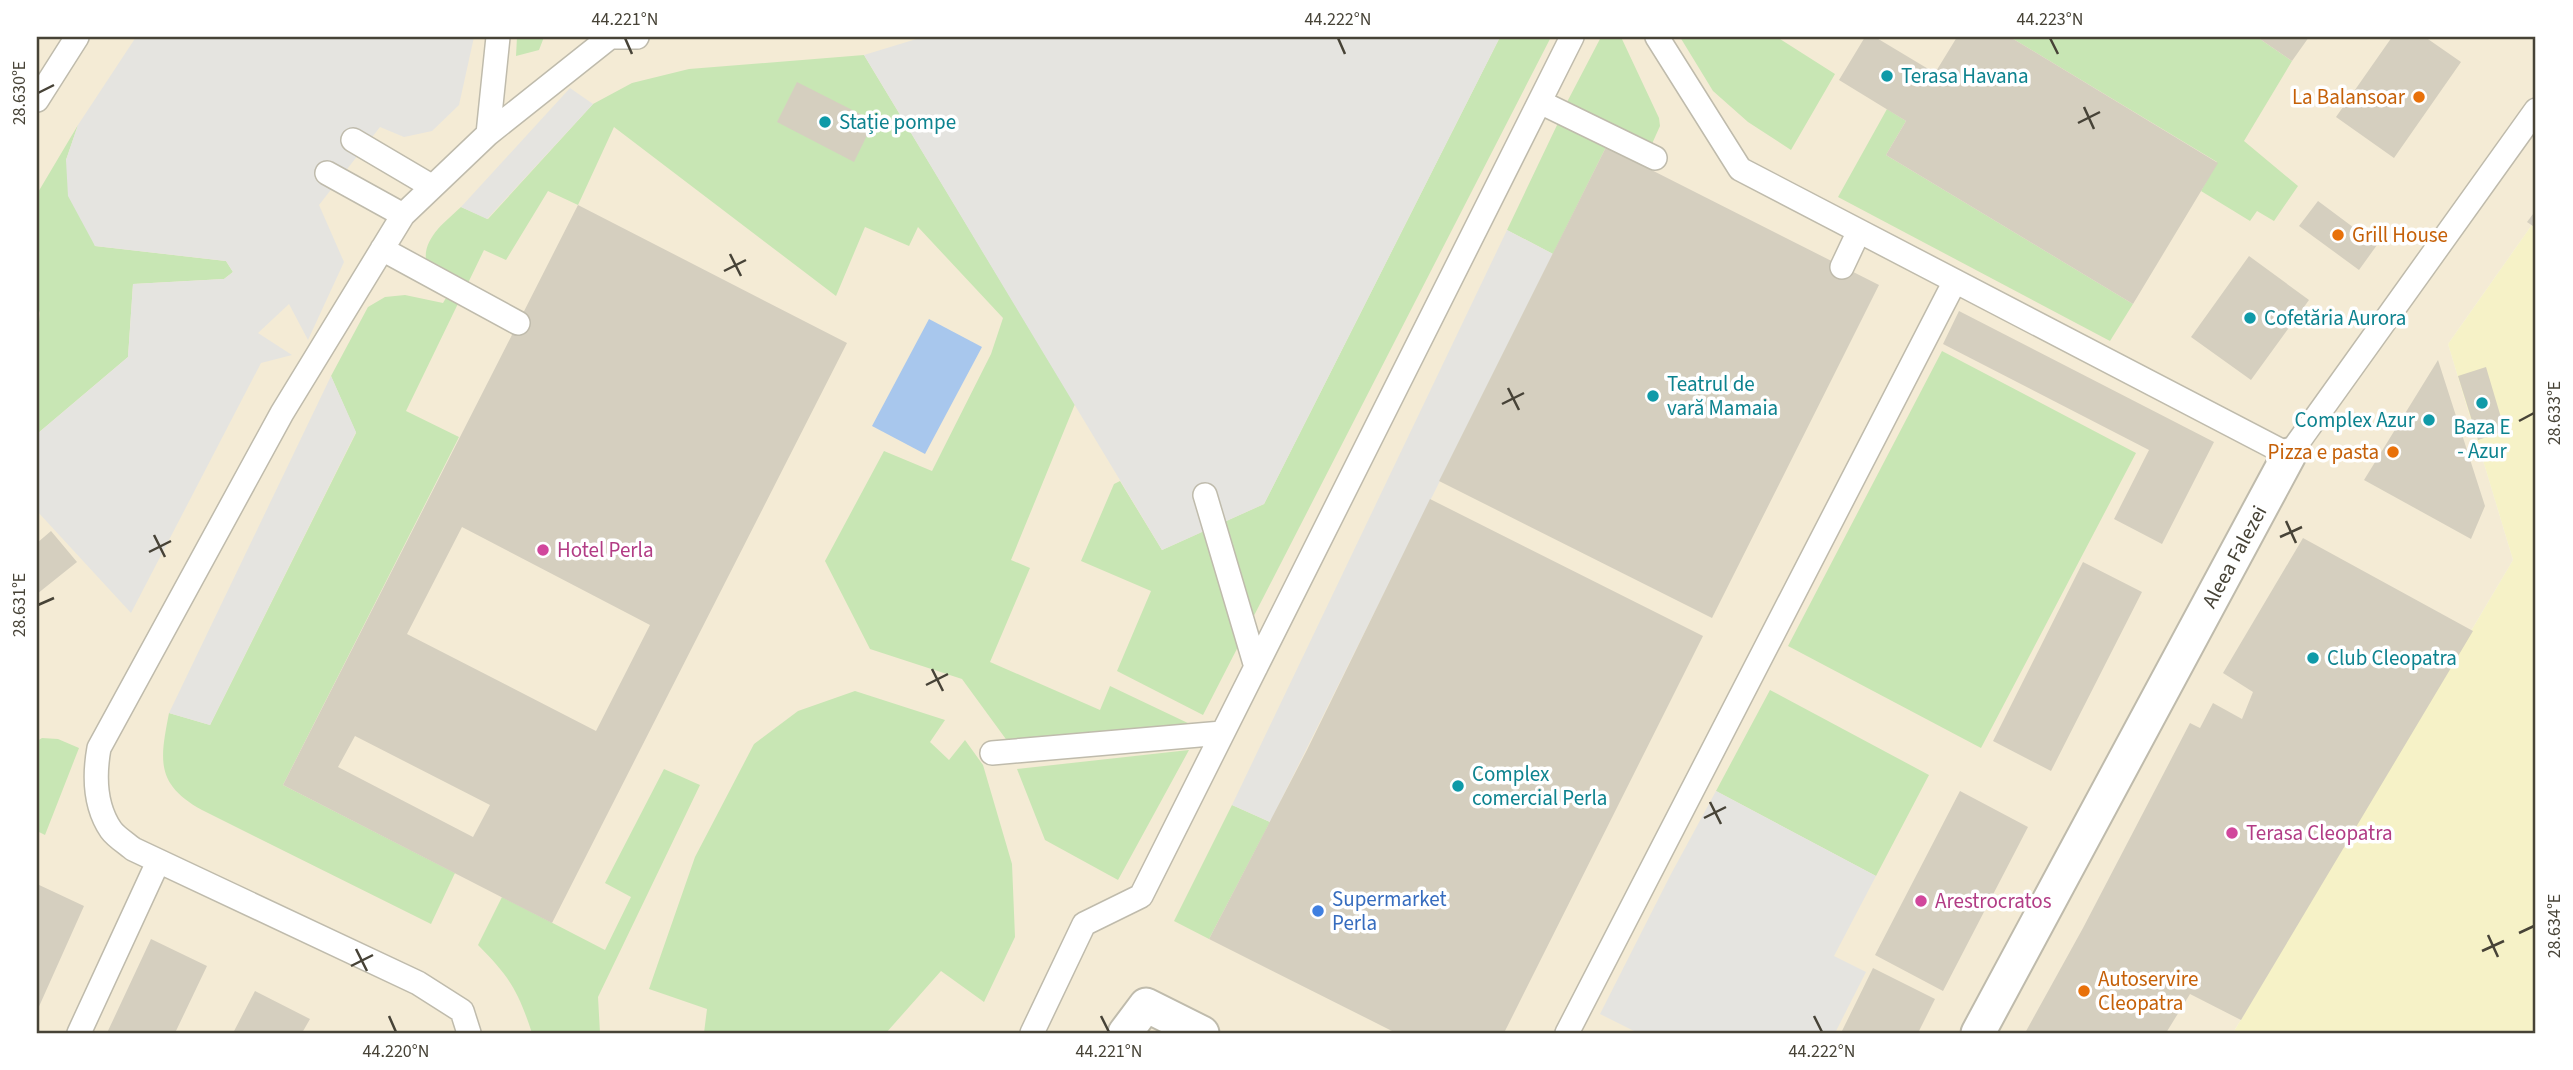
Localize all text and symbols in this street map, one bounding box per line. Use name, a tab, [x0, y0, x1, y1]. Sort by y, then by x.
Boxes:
text: 44.221°N	[592, 7, 658, 32]
text: 44.222°N	[1305, 7, 1371, 32]
text: 44.223°N	[2017, 7, 2083, 32]
text: 28.630°E	[7, 61, 32, 125]
place label: Terasa Havana	[1901, 61, 2029, 91]
marker: Terasa Havana	[1879, 68, 1895, 84]
place label: La Balansoar	[2292, 82, 2406, 112]
marker: La Balansoar	[2411, 89, 2427, 105]
place label: Stație pompe	[839, 107, 956, 137]
marker: Stație pompe	[817, 114, 833, 130]
place label: Grill House	[2352, 220, 2448, 250]
marker: Grill House	[2330, 227, 2346, 243]
place label: Cofetăria Aurora	[2264, 303, 2406, 333]
marker: Cofetăria Aurora	[2242, 310, 2258, 326]
place label: Teatrul de vară Mamaia	[1667, 369, 1778, 423]
text: 28.633°E	[2542, 381, 2567, 445]
marker: Teatrul de vară Mamaia	[1645, 388, 1661, 404]
marker: Baza E - Azur	[2474, 395, 2490, 411]
place label: Complex Azur	[2295, 405, 2416, 435]
marker: Complex Azur	[2421, 412, 2437, 428]
place label: Baza E - Azur	[2453, 412, 2511, 466]
place label: Pizza e pasta	[2268, 437, 2379, 467]
marker: Pizza e pasta	[2385, 444, 2401, 460]
street label: Aleea Falezei	[2194, 500, 2274, 613]
place label: Hotel Perla	[557, 535, 654, 565]
marker: Hotel Perla	[535, 542, 551, 558]
text: 28.631°E	[7, 573, 32, 637]
place label: Club Cleopatra	[2327, 643, 2457, 673]
marker: Club Cleopatra	[2305, 650, 2321, 666]
place label: Complex comercial Perla	[1472, 759, 1607, 813]
marker: Complex comercial Perla	[1450, 778, 1466, 794]
place label: Terasa Cleopatra	[2246, 818, 2393, 848]
marker: Terasa Cleopatra	[2224, 825, 2240, 841]
place label: Supermarket Perla	[1332, 884, 1447, 938]
place label: Arestrocratos	[1935, 886, 2052, 916]
marker: Arestrocratos	[1913, 893, 1929, 909]
text: 28.634°E	[2542, 894, 2567, 958]
marker: Supermarket Perla	[1310, 903, 1326, 919]
place label: Autoservire Cleopatra	[2098, 964, 2198, 1018]
marker: Autoservire Cleopatra	[2076, 983, 2092, 999]
text: 44.220°N	[363, 1039, 429, 1064]
text: 44.221°N	[1076, 1039, 1142, 1064]
text: 44.222°N	[1789, 1039, 1855, 1064]

